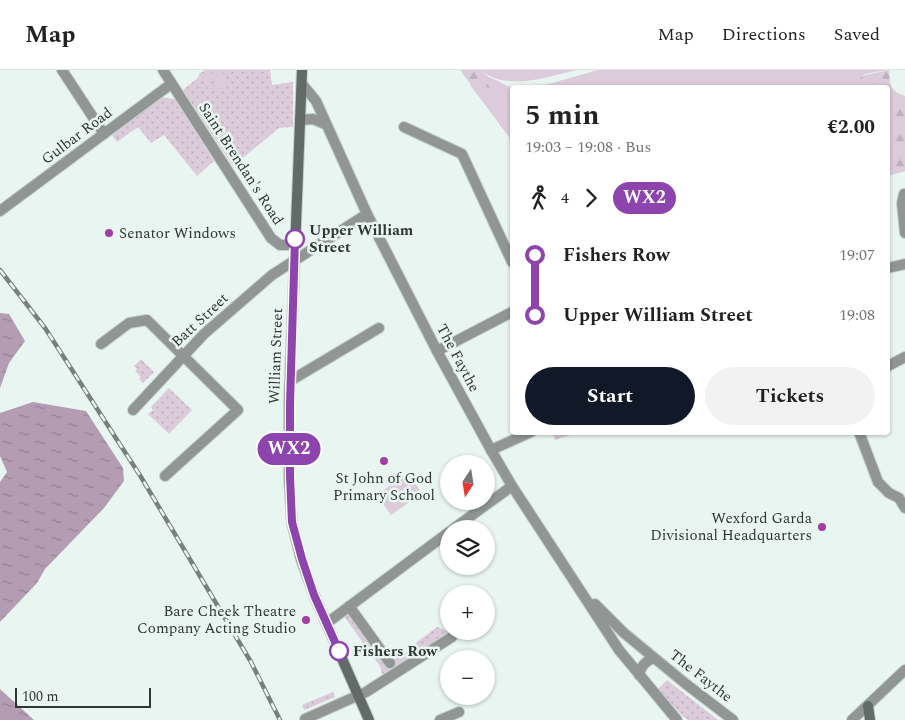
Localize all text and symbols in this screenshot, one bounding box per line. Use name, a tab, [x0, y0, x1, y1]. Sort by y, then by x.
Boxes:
text: Map	[25, 17, 75, 53]
text: Map	[658, 21, 694, 48]
text: Directions	[722, 21, 806, 48]
text: Saved	[834, 21, 880, 48]
text: 5 min	[525, 94, 600, 137]
street label: Saint Brendan's Road	[193, 98, 289, 230]
street label: Gulbar Road	[37, 102, 117, 170]
text: €2.00	[827, 113, 875, 142]
text: 19:03 – 19:08 · Bus	[525, 135, 651, 159]
icon: walk	[525, 184, 553, 212]
icon: forward	[577, 184, 605, 212]
text: WX2	[623, 184, 666, 211]
text: 4	[561, 186, 569, 210]
place label: Upper William Street	[309, 219, 414, 259]
place label: Senator Windows	[119, 222, 236, 245]
marker: Senator Windows	[103, 227, 115, 239]
marker: Upper William Street	[285, 229, 305, 249]
text: Fishers Row	[563, 241, 670, 270]
text: 19:07	[839, 243, 875, 267]
street label: Batt Street	[166, 287, 234, 353]
text: Upper William Street	[563, 301, 753, 330]
text: 19:08	[839, 303, 875, 327]
street label: William Street	[263, 308, 289, 404]
street label: The Faythe	[430, 320, 486, 396]
button: Start	[525, 367, 695, 425]
button: Tickets	[705, 367, 875, 425]
line badge: WX2	[260, 433, 318, 465]
text: WX2	[268, 435, 310, 462]
marker: St John of God Primary School	[378, 455, 390, 467]
north arrow	[440, 455, 495, 510]
map controls	[440, 455, 495, 705]
place label: St John of God Primary School	[333, 467, 435, 507]
place label: Wexford Garda Divisional Headquarters	[650, 507, 813, 547]
button: layers	[440, 520, 495, 575]
marker: Wexford Garda Divisional Headquarters	[816, 521, 828, 533]
button: +	[440, 585, 495, 640]
place label: Bare Cheek Theatre Company Acting Studio	[137, 600, 296, 640]
marker: Bare Cheek Theatre Company Acting Studio	[300, 614, 312, 626]
place label: Fishers Row	[353, 640, 438, 663]
marker: Fishers Row	[329, 641, 349, 661]
street label: The Faythe	[665, 644, 737, 708]
button: −	[440, 650, 495, 705]
scale bar	[15, 685, 151, 708]
text: 100 m	[22, 686, 59, 707]

